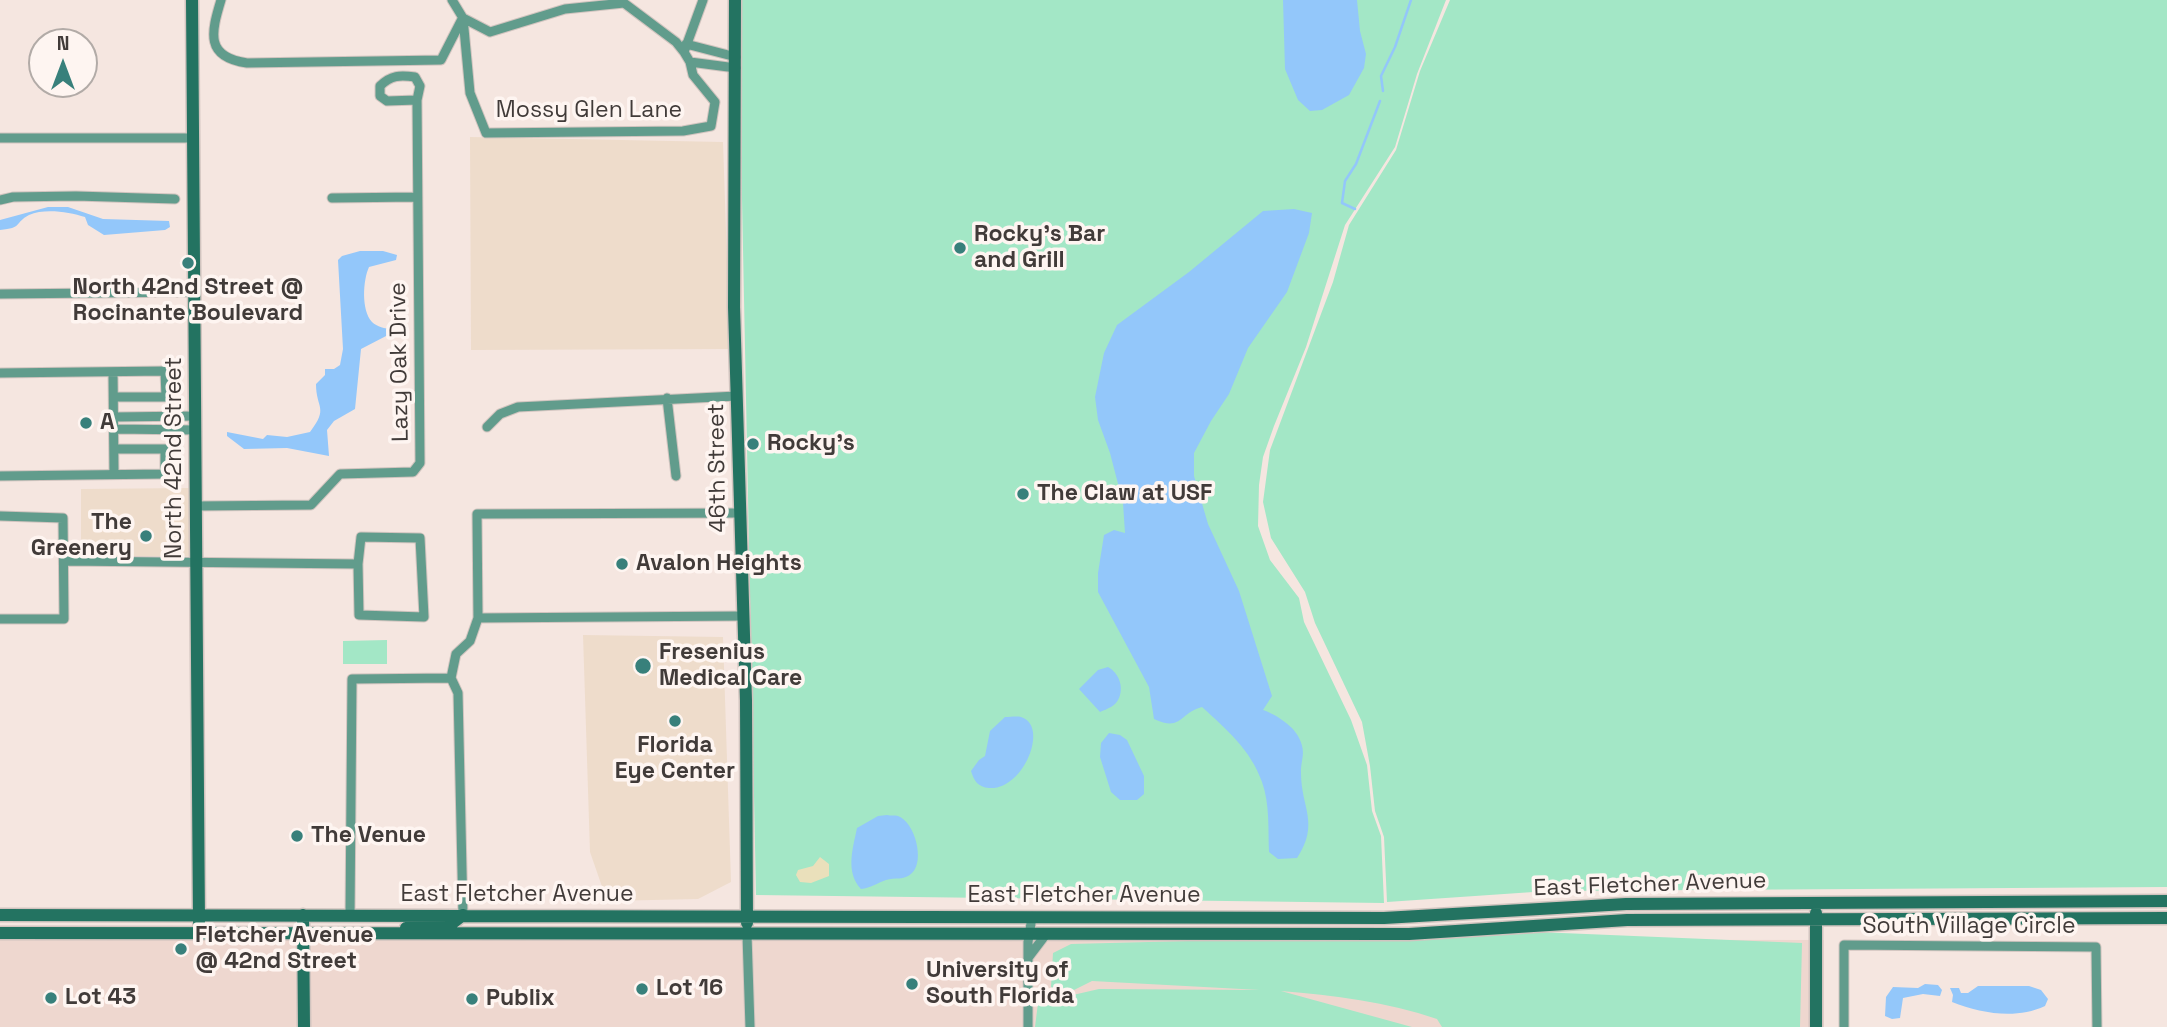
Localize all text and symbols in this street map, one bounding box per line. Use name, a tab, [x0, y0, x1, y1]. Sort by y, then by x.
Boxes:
north arrow	[28, 28, 98, 98]
text: N	[57, 31, 69, 56]
street label: Mossy Glen Lane	[496, 97, 682, 125]
place label: Rocky's Bar and Grill	[974, 221, 1105, 275]
marker: Rocky's Bar and Grill	[952, 240, 968, 256]
marker: North 42nd Street @ Rocinante Boulevard	[180, 255, 196, 271]
place label: North 42nd Street @ Rocinante Boulevard	[72, 274, 304, 328]
street label: Lazy Oak Drive	[385, 282, 415, 442]
street label: North 42nd Street	[161, 357, 189, 559]
street label: 46th Street	[703, 403, 733, 533]
place label: A	[100, 409, 115, 437]
marker: A	[78, 415, 94, 431]
place label: Rocky's	[767, 430, 855, 458]
marker: Rocky's	[745, 436, 761, 452]
place label: The Claw at USF	[1037, 480, 1212, 508]
marker: The Claw at USF	[1015, 486, 1031, 502]
place label: The Greenery	[31, 509, 132, 563]
marker: The Greenery	[138, 528, 154, 544]
place label: Avalon Heights	[636, 550, 802, 578]
marker: Avalon Heights	[614, 556, 630, 572]
place label: Fresenius Medical Care	[659, 639, 802, 693]
marker: Fresenius Medical Care	[633, 656, 653, 676]
marker: Florida Eye Center	[667, 713, 683, 729]
place label: Florida Eye Center	[615, 732, 735, 786]
place label: The Venue	[311, 822, 426, 850]
marker: The Venue	[289, 828, 305, 844]
street label: East Fletcher Avenue	[1533, 867, 1767, 903]
street label: East Fletcher Avenue	[400, 881, 634, 909]
street label: East Fletcher Avenue	[967, 882, 1201, 910]
street label: South Village Circle	[1863, 913, 2075, 941]
place label: Fletcher Avenue @ 42nd Street	[195, 922, 374, 976]
marker: Fletcher Avenue @ 42nd Street	[173, 941, 189, 957]
place label: University of South Florida	[926, 957, 1074, 1011]
place label: Lot 16	[656, 975, 723, 1003]
marker: University of South Florida	[904, 976, 920, 992]
marker: Lot 16	[634, 981, 650, 997]
place label: Lot 43	[65, 984, 136, 1012]
place label: Publix	[486, 985, 555, 1013]
marker: Lot 43	[43, 990, 59, 1006]
marker: Publix	[464, 991, 480, 1007]

